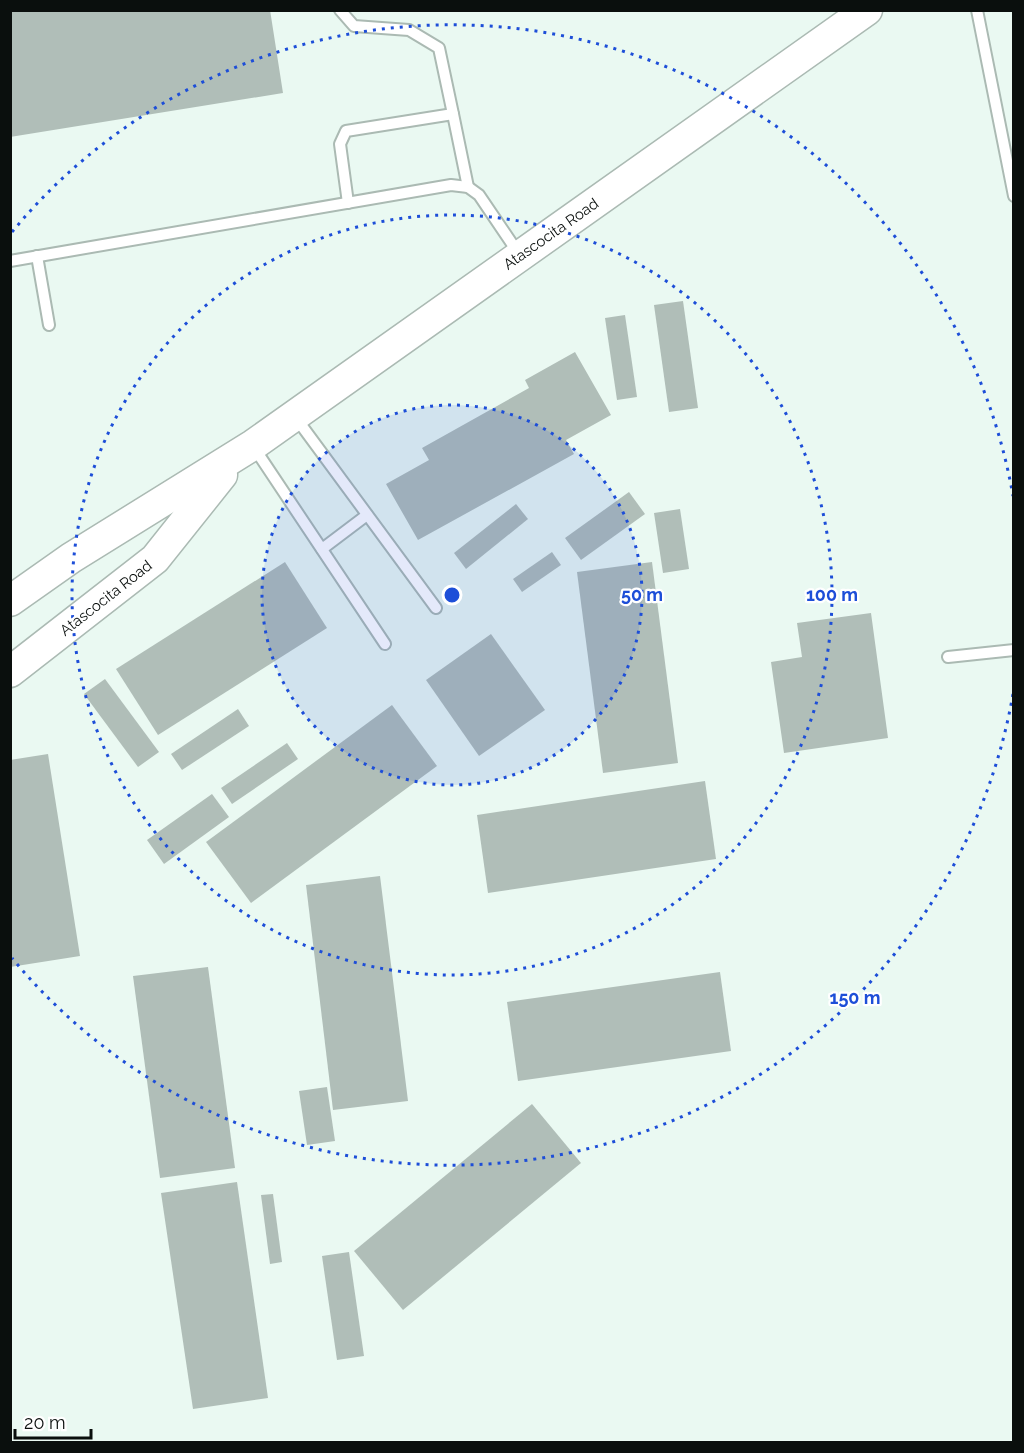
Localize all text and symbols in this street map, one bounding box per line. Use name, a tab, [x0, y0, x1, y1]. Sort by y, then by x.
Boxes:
street label: Atascocita Road	[500, 195, 602, 273]
street label: Atascocita Road	[56, 556, 156, 640]
text: 50 m	[621, 584, 663, 605]
text: 100 m	[806, 584, 858, 605]
centre of rings	[442, 585, 462, 605]
text: 150 m	[830, 987, 881, 1008]
scale bar	[15, 1402, 92, 1440]
text: 20 m	[24, 1412, 66, 1433]

